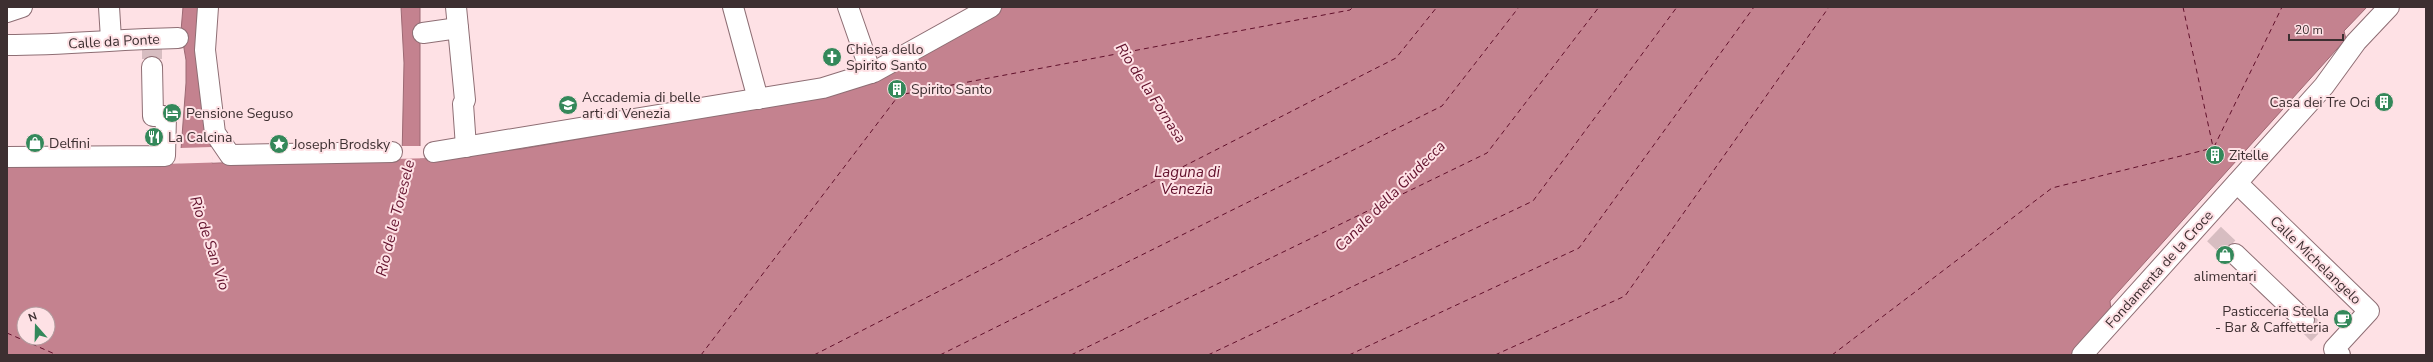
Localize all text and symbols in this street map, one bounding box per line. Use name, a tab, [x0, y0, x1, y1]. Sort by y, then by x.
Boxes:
scale bar	[2289, 16, 2343, 42]
text: 20 m	[2295, 22, 2323, 38]
street label: Calle da Ponte	[68, 30, 160, 53]
water label: Rio de la Fornasa	[1111, 39, 1191, 147]
place label: Chiesa dello Spirito Santo	[846, 40, 927, 75]
church icon: Chiesa dello Spirito Santo	[821, 46, 843, 68]
building icon: Spirito Santo	[886, 78, 908, 100]
place label: Spirito Santo	[911, 80, 992, 99]
place label: Accademia di belle arti di Venezia	[582, 88, 700, 123]
building icon: Casa dei Tre Oci	[2373, 91, 2395, 113]
place label: Casa dei Tre Oci	[2269, 93, 2370, 112]
school or university icon: Accademia di belle arti di Venezia	[557, 94, 579, 116]
hotel icon: Pensione Seguso	[161, 102, 183, 124]
place label: Pensione Seguso	[186, 104, 294, 123]
restaurant icon: La Calcina	[143, 126, 165, 148]
place label: La Calcina	[168, 128, 232, 147]
shop icon: Delfini	[24, 132, 46, 154]
place icon: Joseph Brodsky	[268, 133, 290, 155]
place label: Delfini	[49, 134, 90, 153]
place label: Joseph Brodsky	[292, 135, 391, 154]
water label: Canale della Giudecca	[1330, 136, 1450, 256]
building icon: Zitelle	[2204, 144, 2226, 166]
place label: Zitelle	[2229, 146, 2268, 165]
water label: Rio de le Toresele	[371, 158, 419, 278]
water label: Laguna di Venezia	[1154, 162, 1220, 199]
water label: Rio de San Vio	[185, 193, 235, 293]
street label: Fondamenta de la Croce	[2101, 206, 2217, 332]
street label: Calle Michelangelo	[2266, 212, 2366, 309]
shop icon: alimentari	[2214, 244, 2236, 266]
place label: alimentari	[2194, 267, 2256, 286]
place label: Pasticceria Stella - Bar & Caffetteria	[2215, 302, 2329, 337]
north arrow	[16, 306, 56, 346]
cafe icon: Pasticceria Stella - Bar & Caffetteria	[2332, 308, 2354, 330]
text: N	[26, 309, 39, 326]

